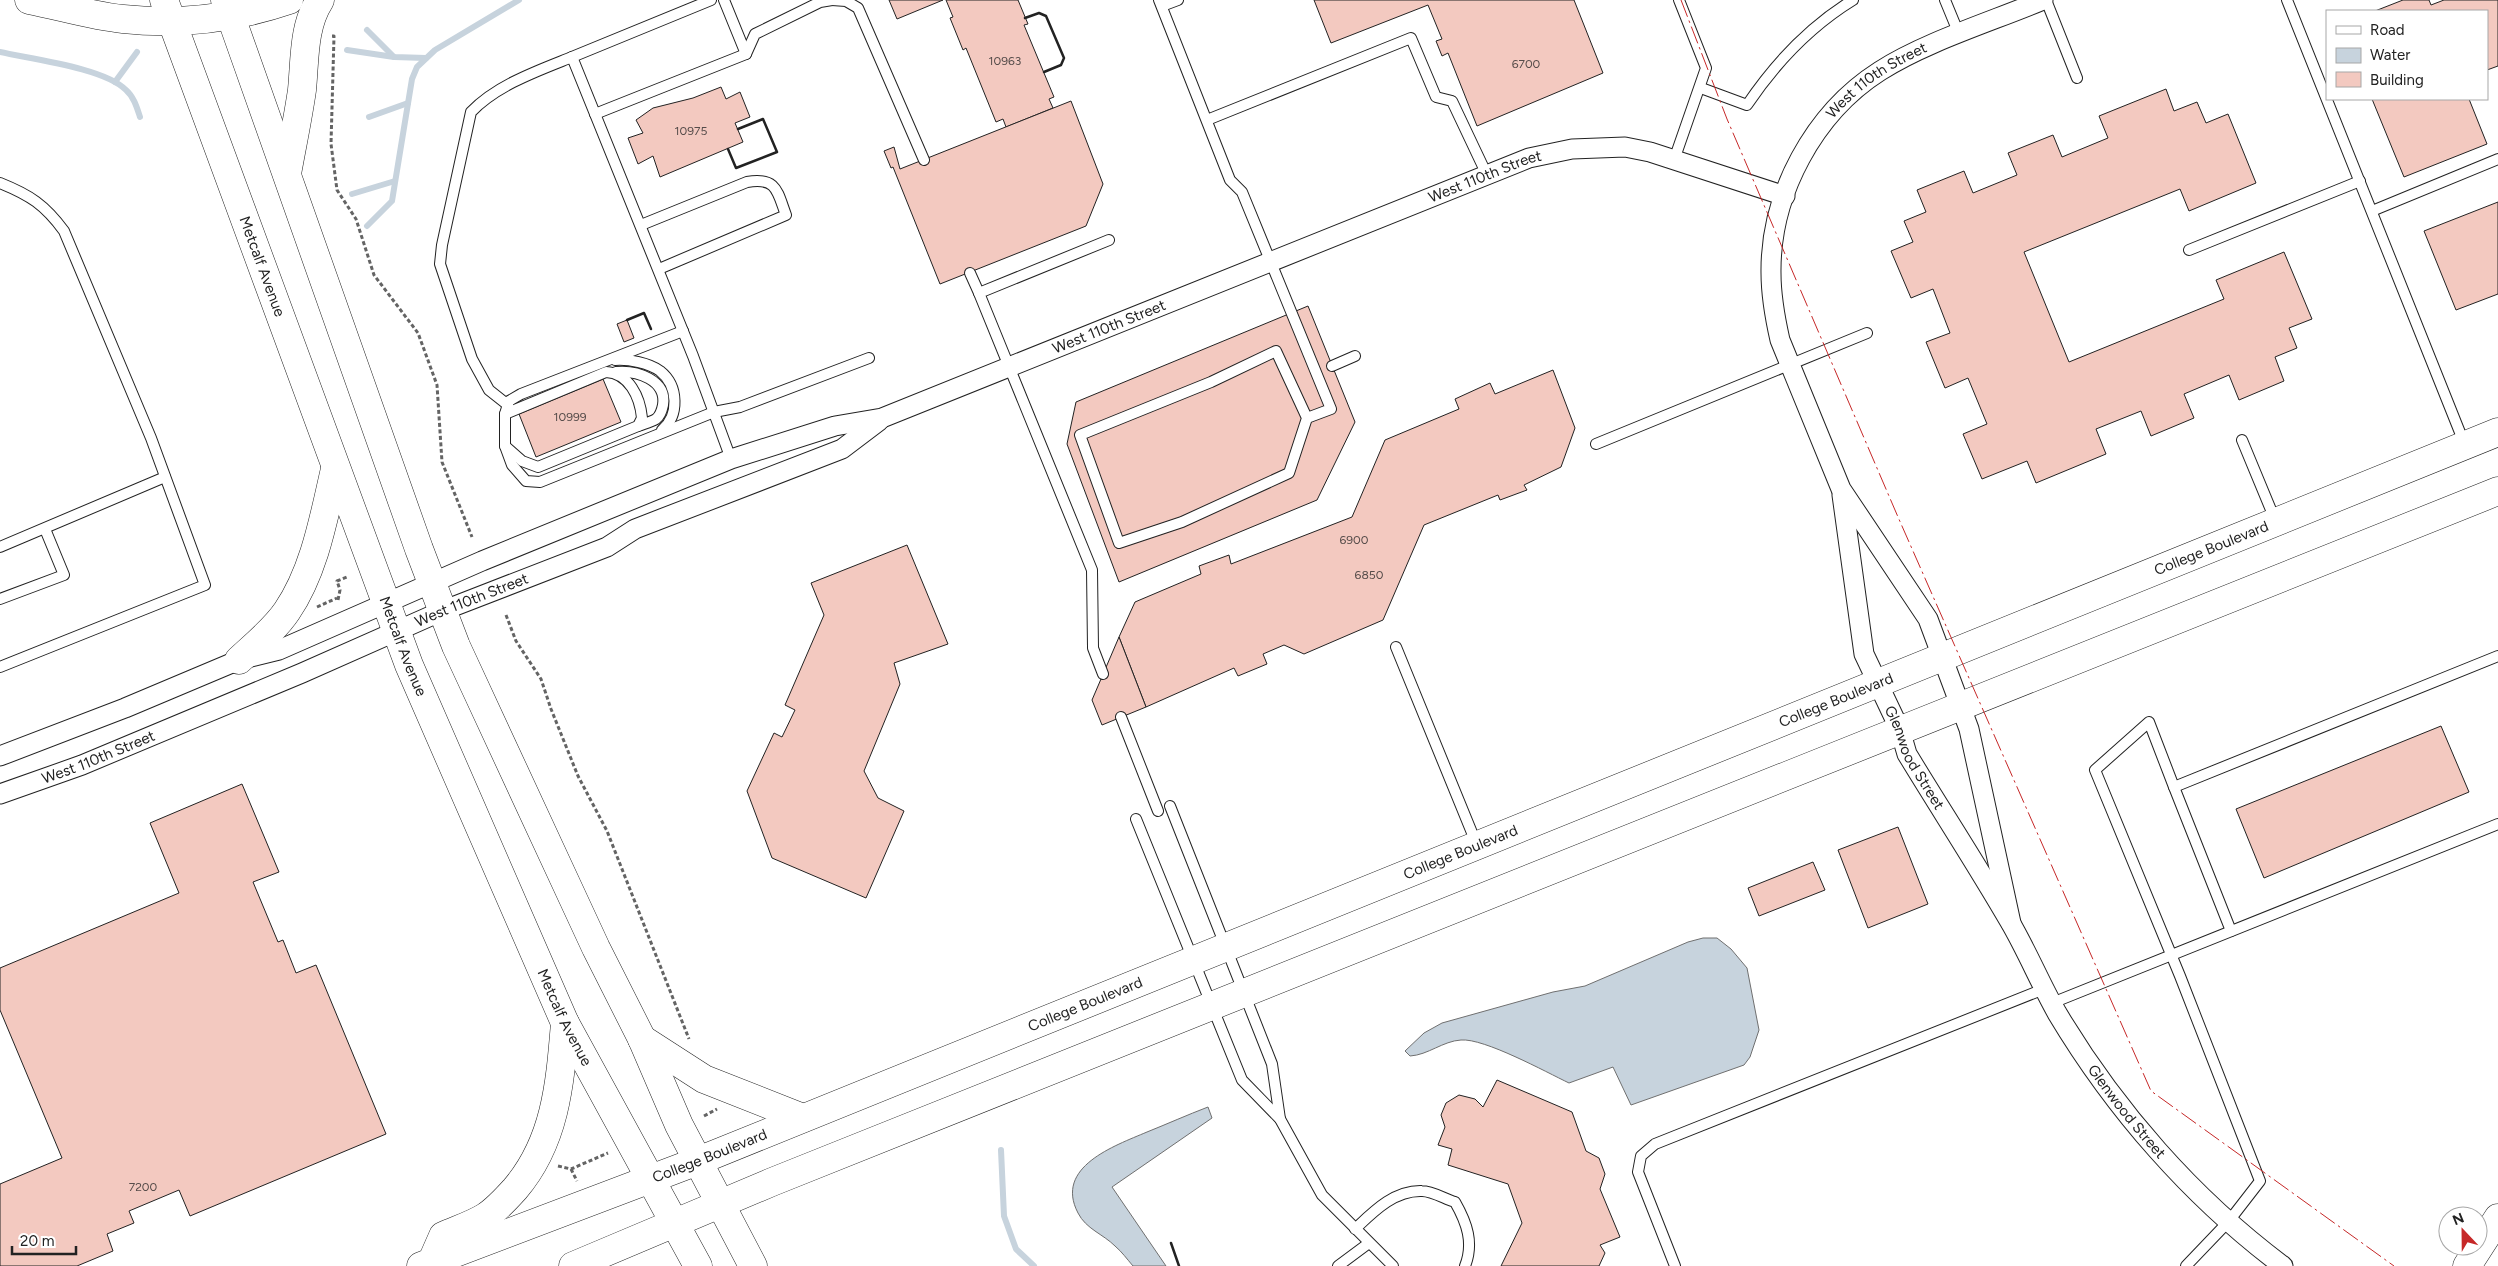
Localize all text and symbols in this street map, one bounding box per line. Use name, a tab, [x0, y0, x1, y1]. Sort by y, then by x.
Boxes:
legend	[2326, 10, 2488, 100]
text: Road	[2370, 21, 2405, 39]
street label: West 110th Street	[1822, 38, 1930, 122]
text: Water	[2370, 46, 2410, 64]
house number: 10963	[989, 54, 1021, 68]
house number: 6700	[1512, 57, 1541, 71]
text: Building	[2370, 71, 2424, 89]
house number: 10975	[675, 124, 707, 138]
street label: West 110th Street	[1426, 147, 1543, 207]
street label: Metcalf Avenue	[235, 214, 289, 319]
street label: West 110th Street	[1050, 296, 1168, 358]
house number: 10999	[553, 410, 587, 424]
street label: College Boulevard	[2152, 517, 2271, 579]
house number: 6900	[1340, 533, 1369, 547]
house number: 6850	[1355, 568, 1384, 582]
street label: West 110th Street	[412, 569, 531, 631]
street label: Metcalf Avenue	[375, 594, 430, 699]
street label: College Boulevard	[1776, 669, 1896, 731]
street label: Glenwood Street	[1881, 703, 1948, 813]
street label: West 110th Street	[39, 726, 158, 788]
street label: College Boulevard	[1401, 821, 1520, 883]
street label: Metcalf Avenue	[534, 966, 596, 1069]
street label: College Boulevard	[1025, 973, 1145, 1035]
street label: Glenwood Street	[2084, 1061, 2170, 1162]
street label: College Boulevard	[650, 1125, 770, 1186]
house number: 7200	[129, 1180, 158, 1194]
north arrow	[2438, 1206, 2488, 1256]
text: N	[2450, 1210, 2467, 1229]
scale bar	[12, 1224, 76, 1256]
text: 20 m	[20, 1232, 54, 1250]

